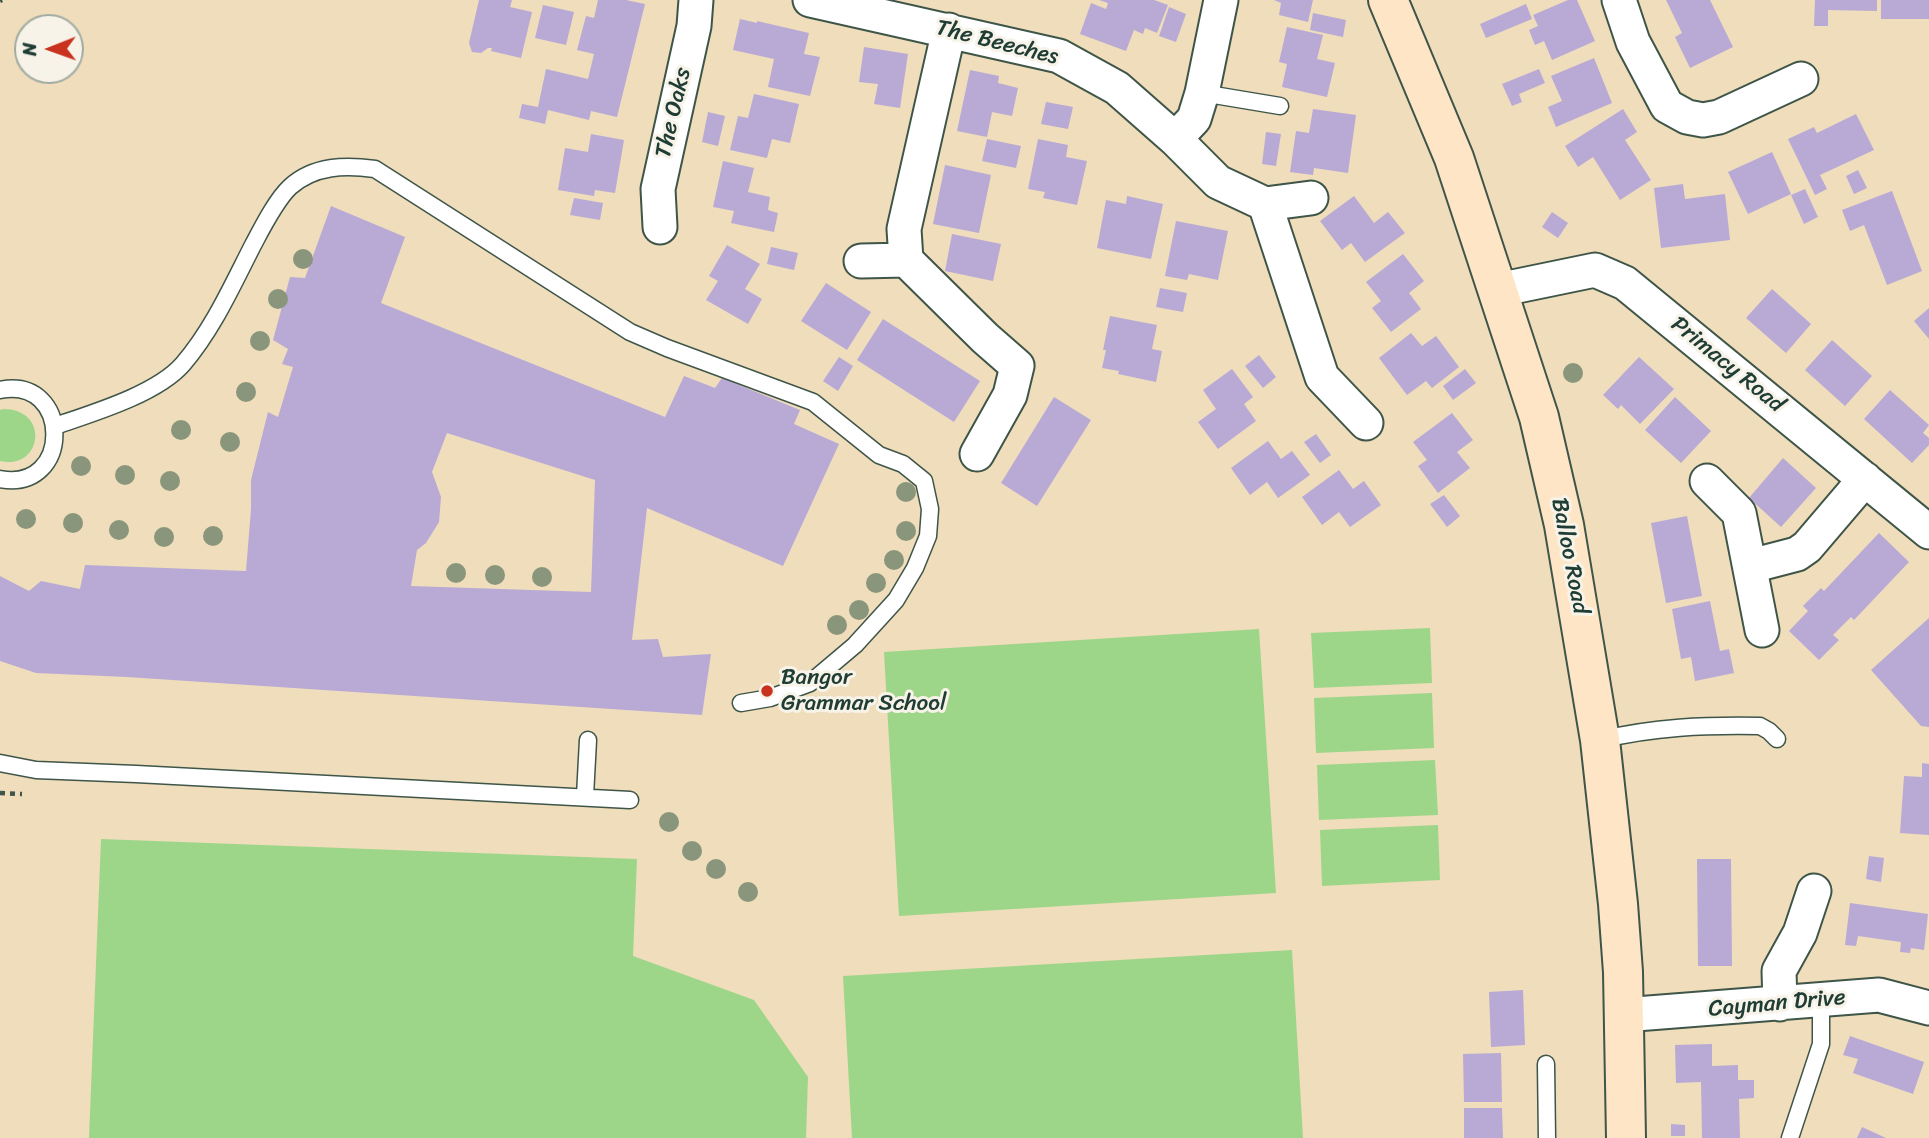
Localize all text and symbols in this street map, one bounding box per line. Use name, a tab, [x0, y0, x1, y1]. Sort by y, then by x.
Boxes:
north arrow	[14, 14, 84, 84]
street label: The Beeches	[933, 15, 1061, 71]
text: N	[13, 42, 46, 56]
street label: The Oaks	[650, 65, 698, 161]
street label: Primacy Road	[1665, 311, 1789, 419]
street label: Balloo Road	[1544, 496, 1594, 616]
place label: Bangor Grammar School	[781, 664, 946, 718]
marker: Bangor Grammar School	[759, 683, 775, 699]
street label: Cayman Drive	[1707, 984, 1847, 1024]

